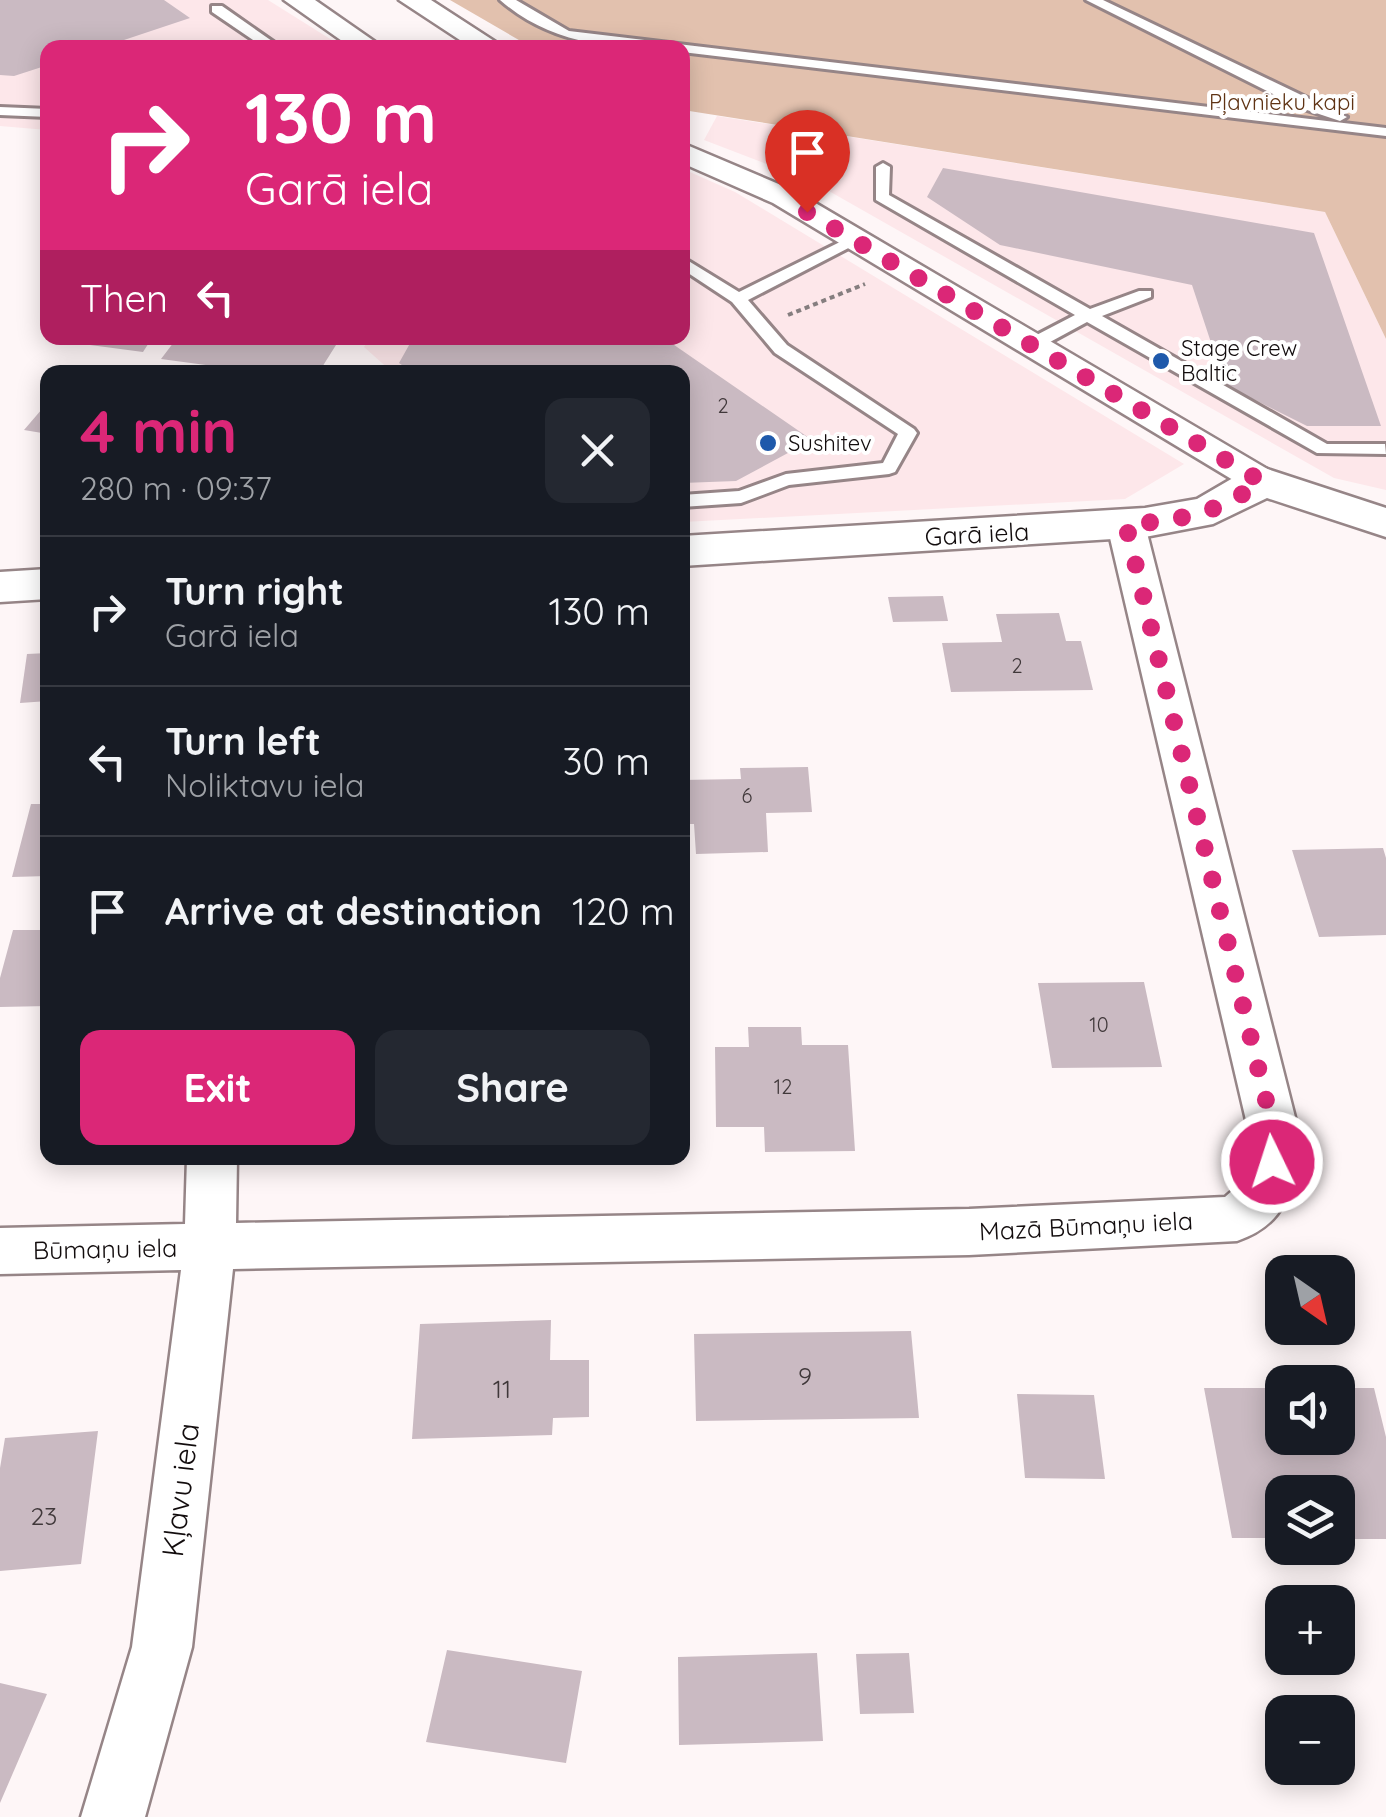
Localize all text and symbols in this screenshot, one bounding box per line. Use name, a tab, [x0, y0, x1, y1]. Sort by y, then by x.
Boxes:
text: 130 m	[245, 73, 437, 161]
icon: right	[80, 80, 210, 210]
park label: Pļavnieku kapi	[1209, 88, 1355, 116]
pin	[765, 110, 850, 213]
icon: arrive	[780, 125, 835, 180]
text: Garā iela	[245, 160, 433, 216]
icon: left	[188, 270, 243, 325]
text: Then	[80, 274, 168, 322]
place label: Stage Crew Baltic	[1181, 334, 1297, 387]
marker: Stage Crew Baltic	[1150, 350, 1172, 372]
text: 4 min	[80, 393, 237, 468]
house number: 2	[717, 393, 729, 418]
button: close	[545, 398, 650, 503]
place label: Sushitev	[788, 429, 872, 457]
marker: Sushitev	[757, 432, 779, 454]
text: 280 m · 09:37	[80, 468, 272, 508]
street label: Garā iela	[924, 515, 1030, 552]
text: Turn right	[165, 567, 344, 615]
icon: right	[80, 584, 135, 639]
text: 130 m	[548, 587, 650, 635]
text: Garā iela	[165, 615, 299, 655]
house number: 2	[1011, 653, 1023, 678]
text: Turn left	[165, 717, 321, 765]
icon: left	[80, 734, 135, 789]
text: 30 m	[562, 737, 650, 785]
text: Noliktavu iela	[165, 765, 364, 805]
house number: 6	[742, 783, 753, 808]
icon: arrive	[80, 884, 135, 939]
text: Arrive at destination	[165, 887, 542, 935]
text: 120 m	[572, 887, 675, 935]
house number: 10	[1089, 1012, 1109, 1037]
button: Exit	[80, 1030, 355, 1145]
button: Share	[375, 1030, 650, 1145]
house number: 12	[774, 1074, 792, 1099]
position arrow	[1220, 1110, 1324, 1214]
street label: Mazā Būmaņu iela	[978, 1204, 1194, 1247]
street label: Būmaņu iela	[33, 1232, 177, 1265]
north arrow	[1265, 1255, 1355, 1345]
map controls	[1265, 1255, 1355, 1785]
house number: 9	[798, 1360, 812, 1391]
button: sound	[1265, 1365, 1355, 1455]
house number: 11	[493, 1373, 511, 1404]
street label: Kļavu iela	[153, 1421, 207, 1559]
button: layers	[1265, 1475, 1355, 1565]
house number: 23	[31, 1500, 57, 1531]
button: +	[1265, 1585, 1355, 1675]
button: −	[1265, 1695, 1355, 1785]

